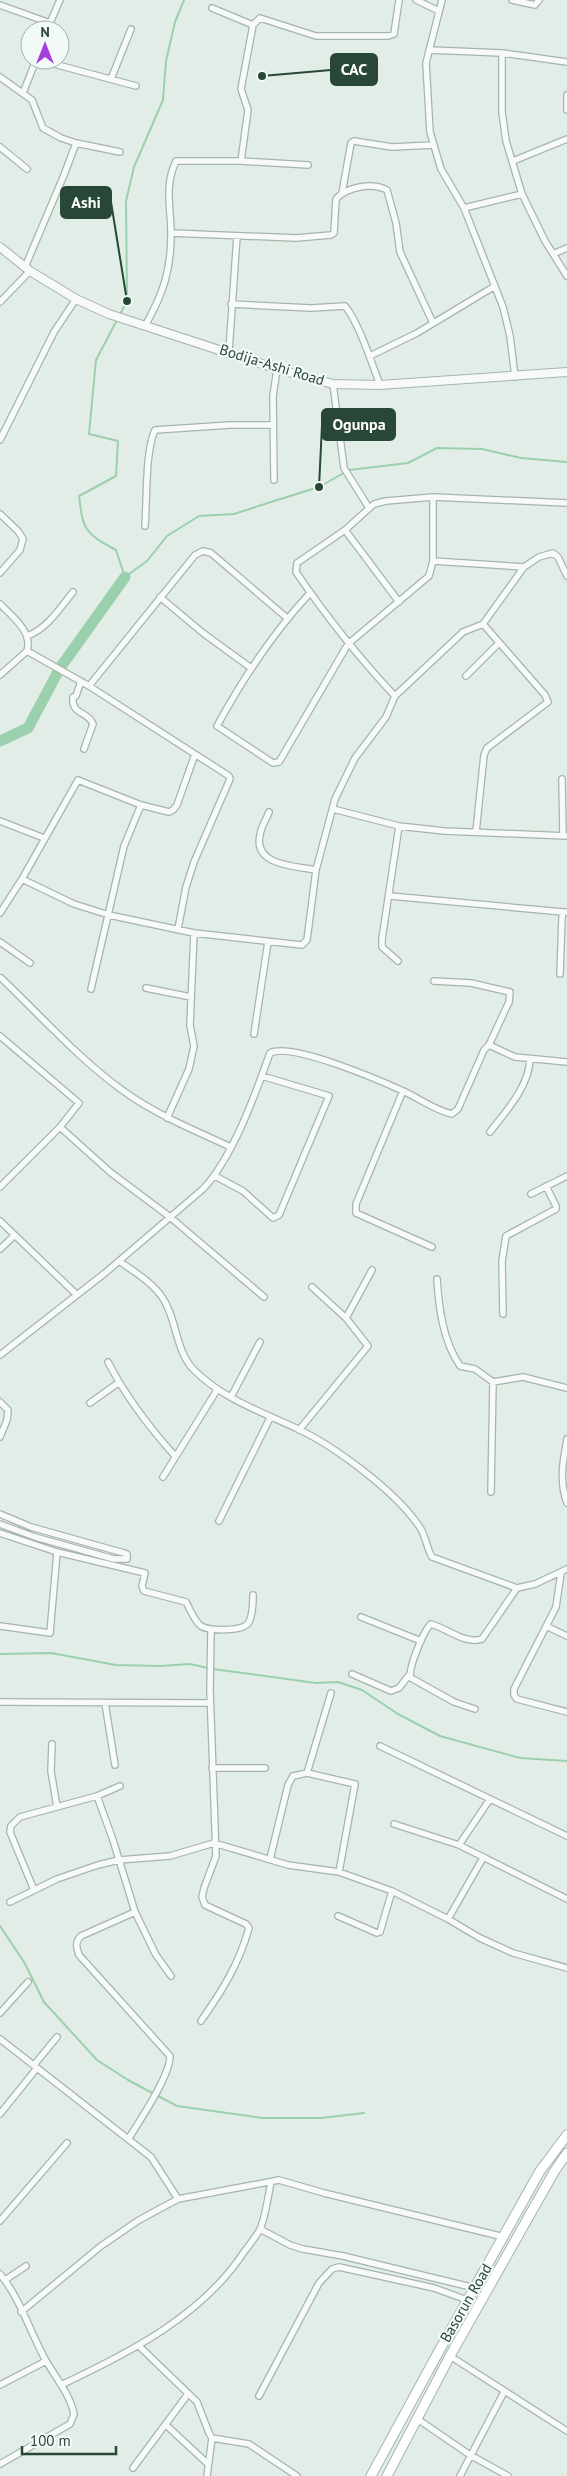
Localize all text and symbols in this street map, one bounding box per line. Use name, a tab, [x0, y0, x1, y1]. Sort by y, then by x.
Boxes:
north arrow	[20, 20, 70, 70]
text: N	[40, 23, 50, 41]
callout: CAC	[331, 54, 377, 85]
text: CAC	[341, 59, 367, 79]
callout: Ashi	[61, 187, 111, 218]
text: Ashi	[71, 192, 101, 212]
street label: Bodija-Ashi Road	[217, 340, 327, 390]
callout: Ogunpa	[322, 409, 395, 440]
text: Ogunpa	[332, 414, 386, 434]
street label: Basorun Road	[435, 2260, 496, 2345]
scale bar	[22, 2424, 116, 2456]
text: 100 m	[30, 2431, 71, 2450]

